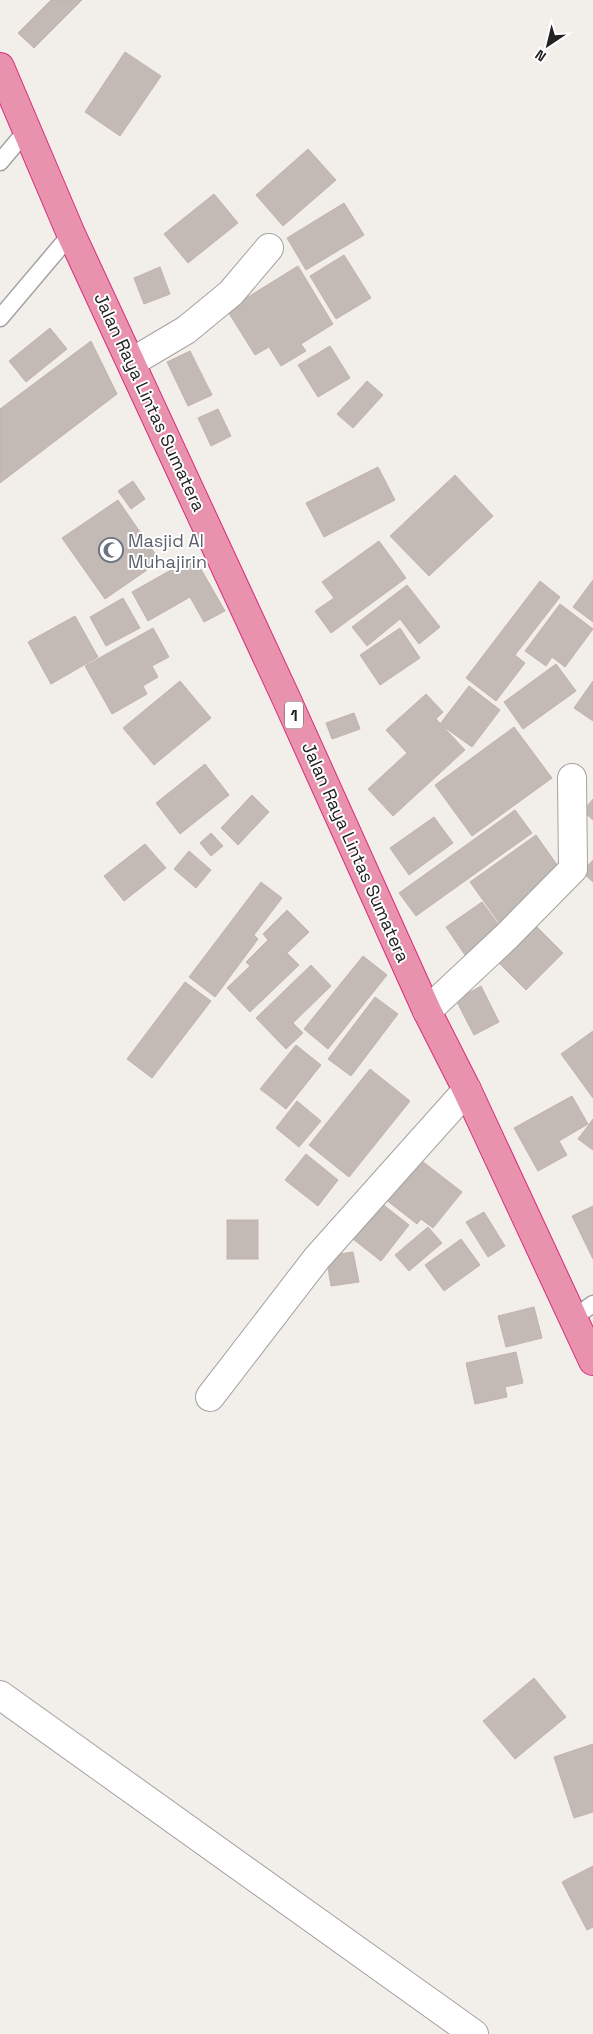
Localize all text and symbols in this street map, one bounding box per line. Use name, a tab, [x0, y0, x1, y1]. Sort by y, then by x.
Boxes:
north arrow	[523, 20, 573, 70]
text: N	[532, 46, 550, 66]
street label: Jalan Raya Lintas Sumatera	[89, 289, 211, 515]
place label: Masjid Al Muhajirin	[128, 529, 207, 573]
mosque icon: Masjid Al Muhajirin	[98, 537, 124, 563]
road number: 1	[285, 702, 303, 728]
street label: Jalan Raya Lintas Sumatera	[297, 738, 415, 966]

